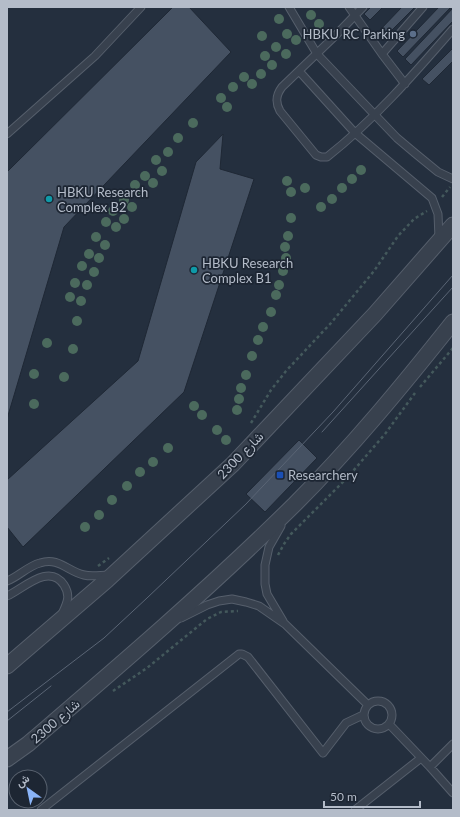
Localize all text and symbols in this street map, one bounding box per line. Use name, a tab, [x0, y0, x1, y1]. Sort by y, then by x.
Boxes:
place label: HBKU RC Parking	[303, 26, 405, 42]
marker: HBKU RC Parking	[408, 29, 418, 39]
place label: HBKU Research Complex B2	[57, 184, 148, 215]
marker: HBKU Research Complex B2	[44, 194, 54, 204]
place label: HBKU Research Complex B1	[202, 255, 293, 286]
marker: HBKU Research Complex B1	[189, 265, 199, 275]
street label: شارع 2300	[214, 428, 268, 483]
place label: Researchery	[288, 467, 358, 483]
marker: Researchery	[275, 470, 285, 480]
street label: شارع 2300	[27, 695, 84, 748]
north arrow	[8, 769, 48, 809]
text: ش	[13, 771, 32, 790]
scale bar	[324, 783, 420, 809]
text: 50 m	[330, 789, 357, 804]

